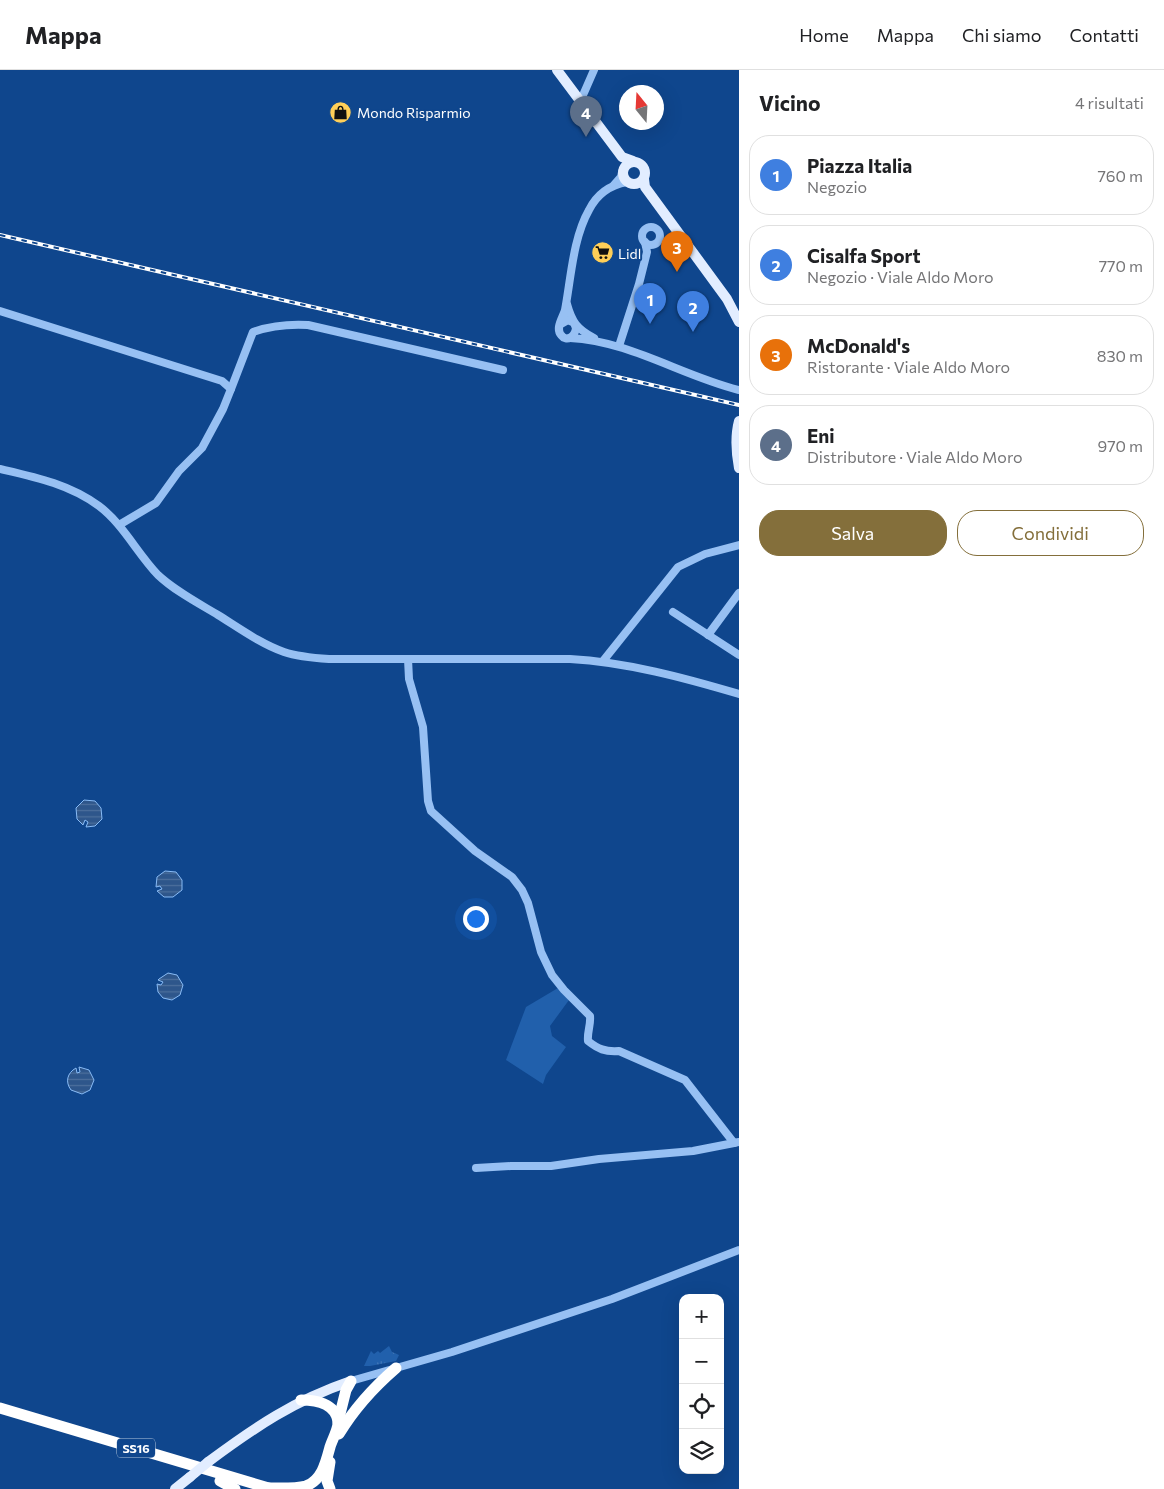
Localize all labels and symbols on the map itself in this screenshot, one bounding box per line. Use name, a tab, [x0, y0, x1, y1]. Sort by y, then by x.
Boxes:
north arrow	[619, 85, 664, 130]
pin: 4	[570, 96, 602, 137]
shop icon: Mondo Risparmio	[329, 100, 353, 124]
place label: Mondo Risparmio	[357, 104, 471, 121]
pin: 3	[661, 231, 693, 272]
supermarket icon: Lidl	[590, 241, 614, 265]
place label: Lidl	[618, 245, 641, 262]
pin: 1	[634, 283, 666, 324]
pin: 2	[677, 291, 709, 332]
your location	[463, 906, 489, 932]
road number: SS16	[117, 1439, 155, 1458]

